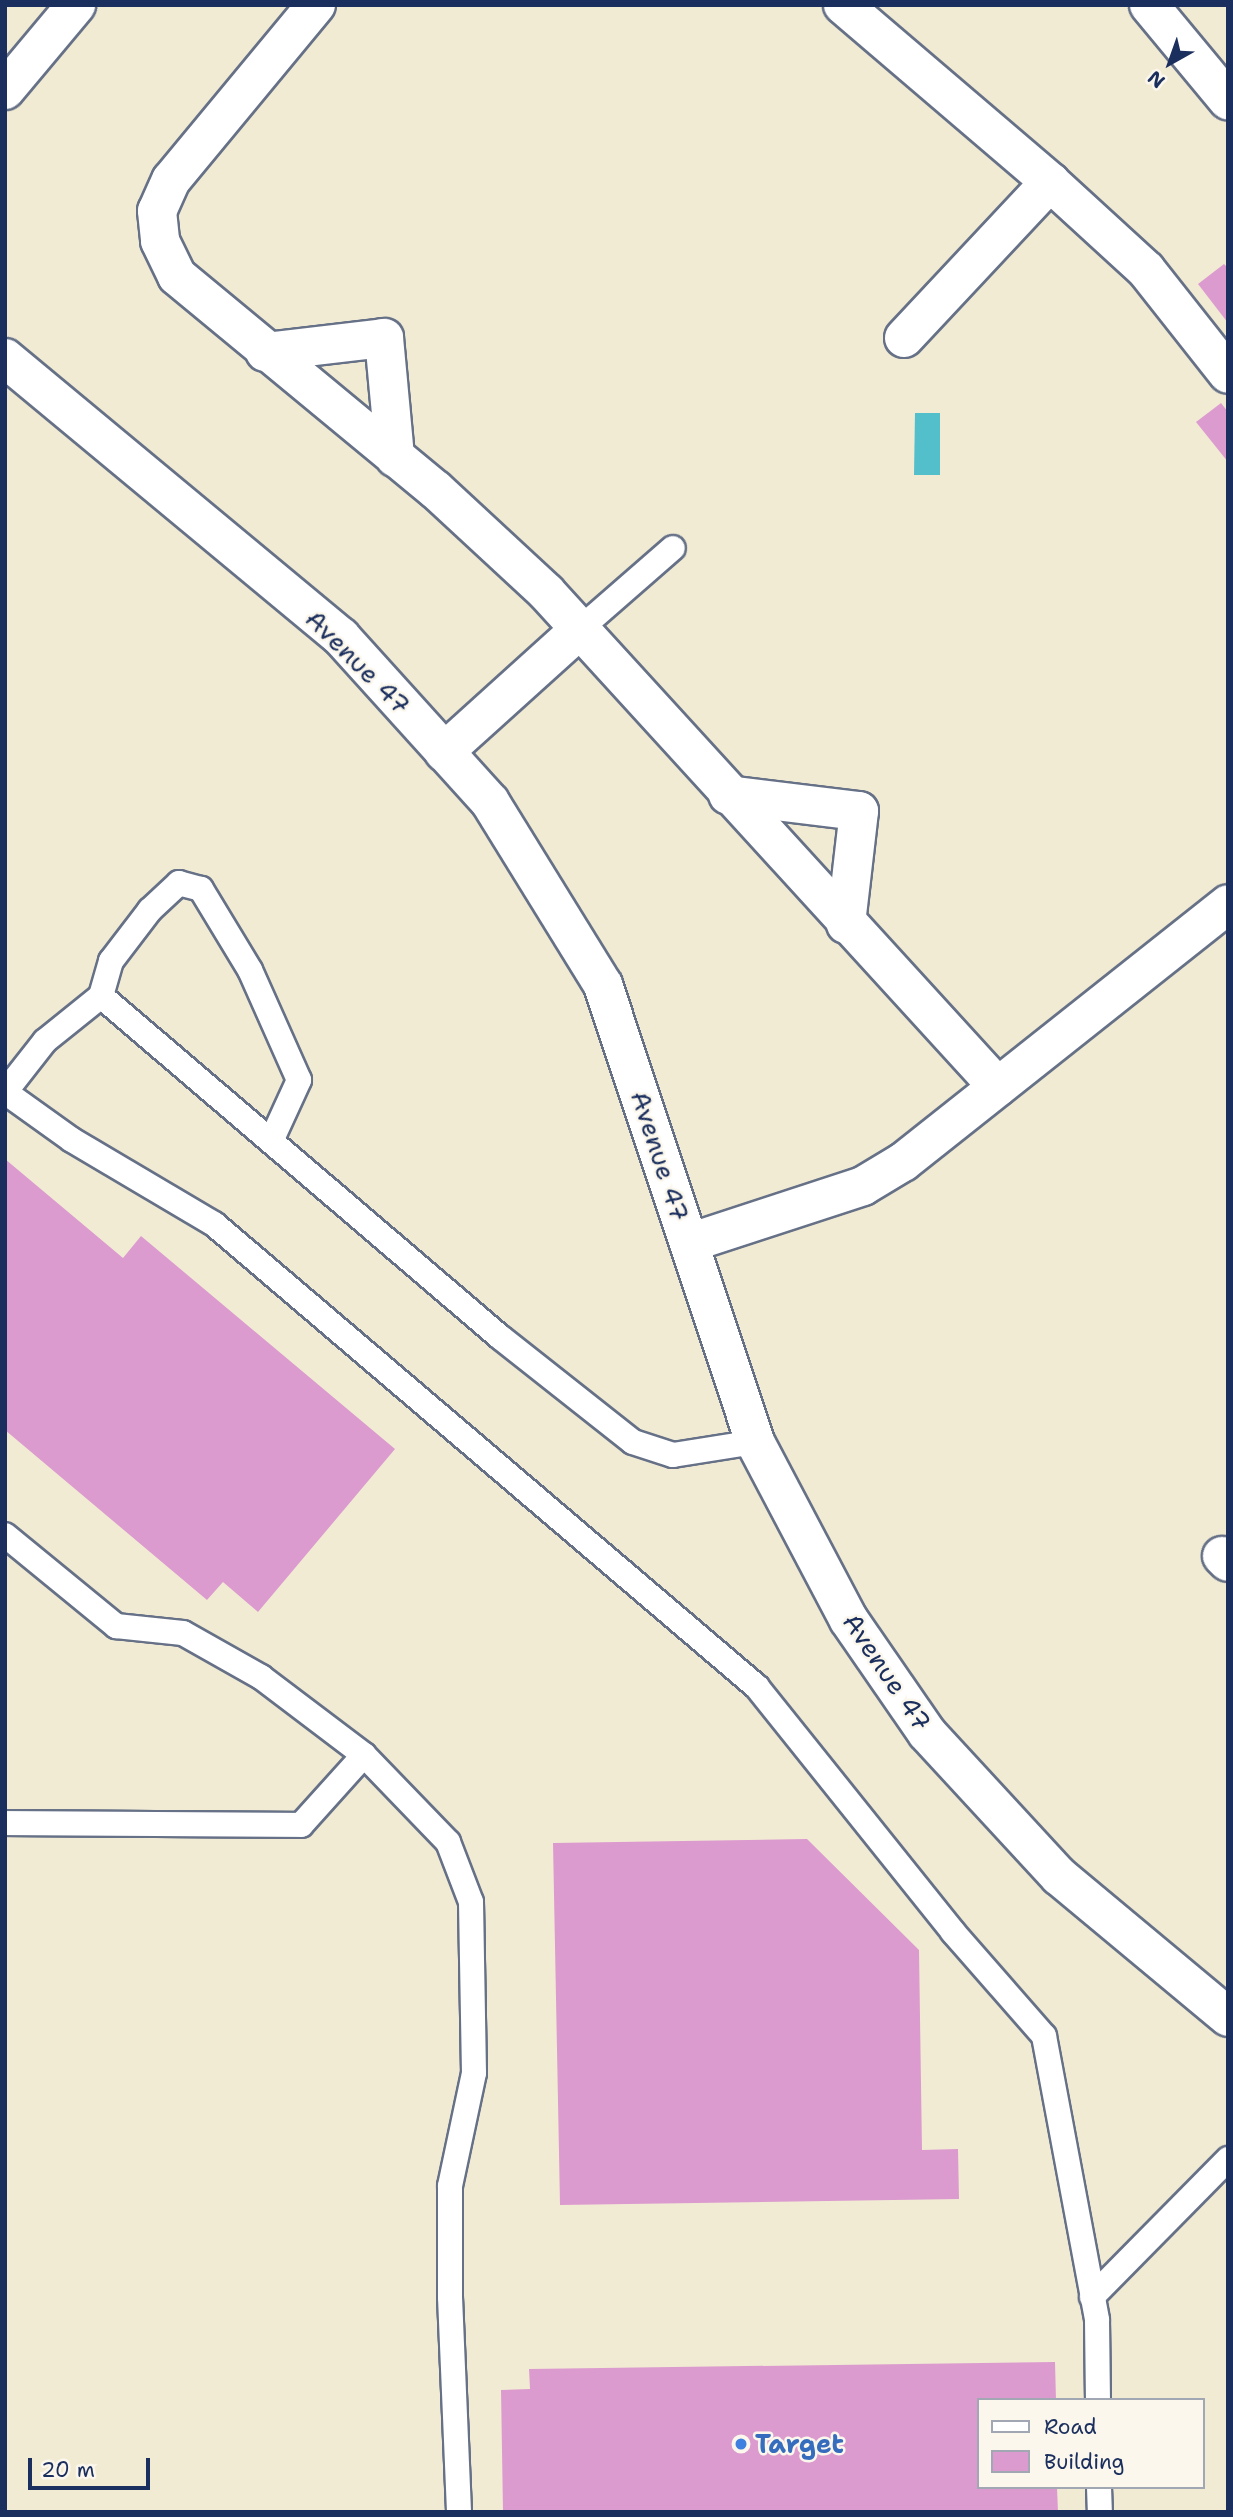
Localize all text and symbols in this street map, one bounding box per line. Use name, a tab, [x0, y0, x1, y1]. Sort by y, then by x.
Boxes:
north arrow	[1135, 28, 1205, 98]
text: N	[1142, 65, 1170, 94]
street label: Avenue 47	[299, 603, 417, 721]
street label: Avenue 47	[624, 1087, 696, 1225]
street label: Avenue 47	[836, 1607, 938, 1737]
legend	[978, 2398, 1205, 2489]
text: Road	[1044, 2413, 1097, 2441]
place label: Target	[755, 2428, 844, 2460]
marker: Target	[733, 2436, 749, 2452]
scale bar	[32, 2444, 154, 2488]
text: Building	[1044, 2448, 1124, 2476]
text: 20 m	[41, 2456, 95, 2484]

